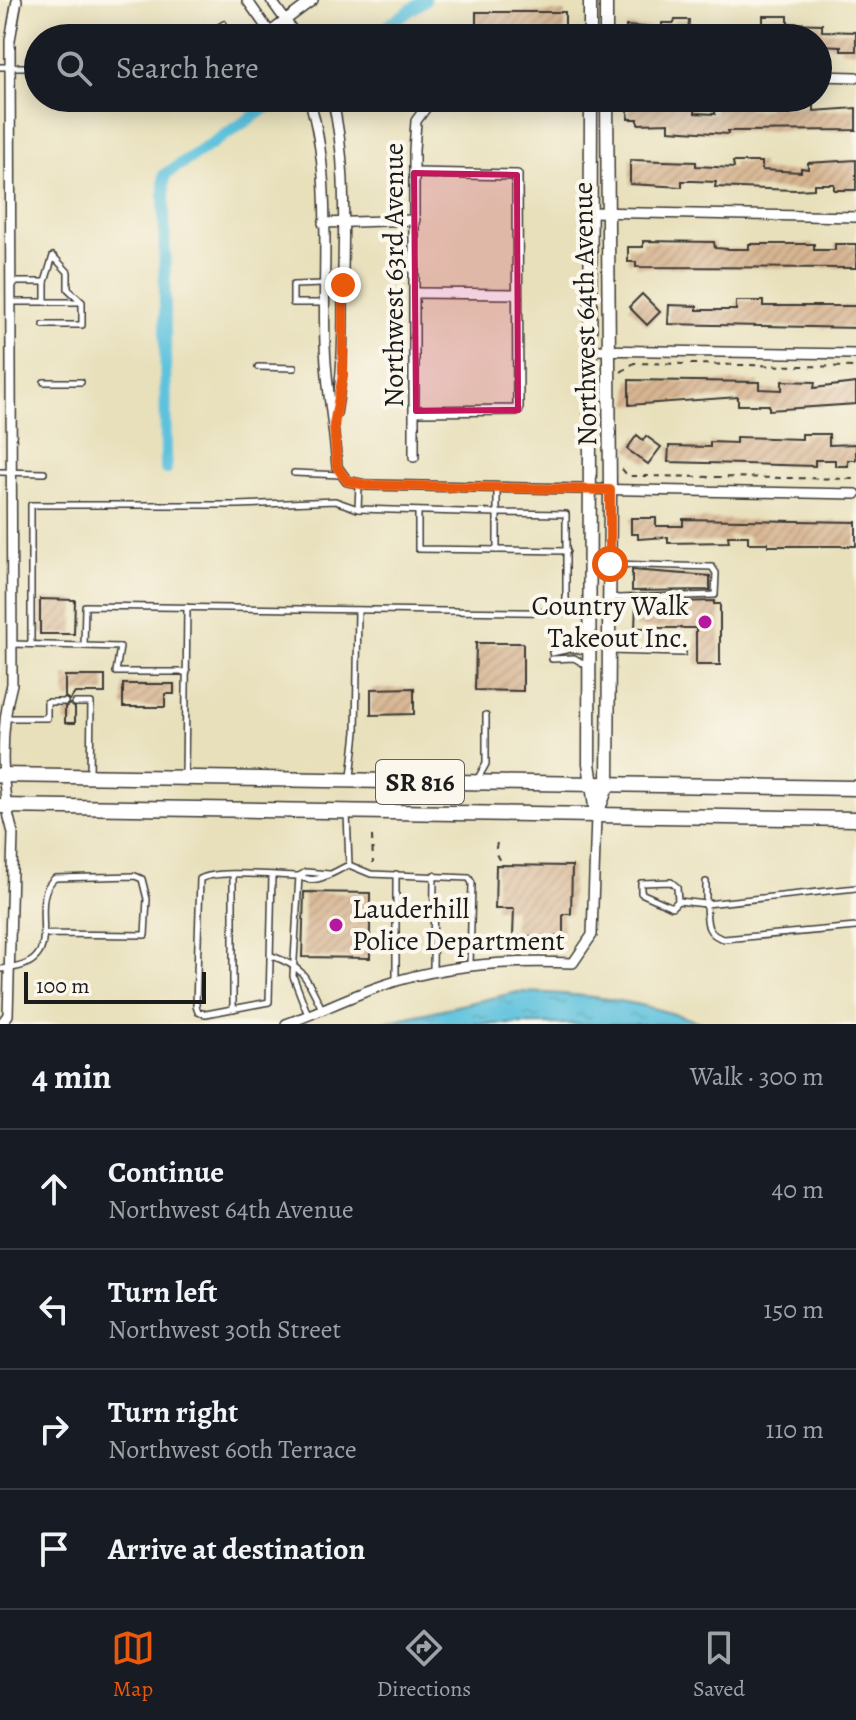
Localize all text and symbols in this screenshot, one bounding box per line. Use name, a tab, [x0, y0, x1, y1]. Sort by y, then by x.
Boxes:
search box	[24, 24, 832, 112]
icon: search	[52, 46, 96, 90]
text: Search here	[116, 48, 259, 88]
street label: Northwest 63rd Avenue	[375, 143, 413, 407]
street label: Northwest 64th Avenue	[564, 181, 606, 447]
route end	[325, 267, 361, 303]
route start	[592, 546, 628, 582]
place label: Country Walk Takeout Inc.	[532, 587, 689, 657]
marker: Country Walk Takeout Inc.	[696, 613, 714, 631]
road number: SR 816	[376, 760, 464, 804]
place label: Lauderhill Police Department	[352, 890, 565, 960]
marker: Lauderhill Police Department	[327, 916, 345, 934]
scale bar	[24, 968, 206, 1004]
text: 100 m	[36, 971, 90, 1001]
text: 4 min	[32, 1053, 111, 1100]
text: Walk · 300 m	[690, 1059, 824, 1094]
text: Continue	[108, 1152, 224, 1192]
icon: ahead	[32, 1167, 76, 1211]
text: 40 m	[772, 1172, 824, 1207]
text: Northwest 64th Avenue	[108, 1192, 354, 1227]
text: Turn left	[108, 1272, 217, 1312]
icon: left	[32, 1287, 76, 1331]
text: 150 m	[763, 1292, 824, 1327]
text: Northwest 30th Street	[108, 1312, 341, 1347]
text: Turn right	[108, 1392, 238, 1432]
icon: right	[32, 1407, 76, 1451]
text: 110 m	[766, 1412, 824, 1447]
text: Northwest 60th Terrace	[108, 1432, 357, 1467]
icon: arrive	[32, 1527, 76, 1571]
text: Arrive at destination	[108, 1529, 365, 1569]
tab: Map	[111, 1626, 155, 1704]
tab: Directions	[377, 1626, 471, 1704]
tab: Saved	[693, 1626, 745, 1704]

